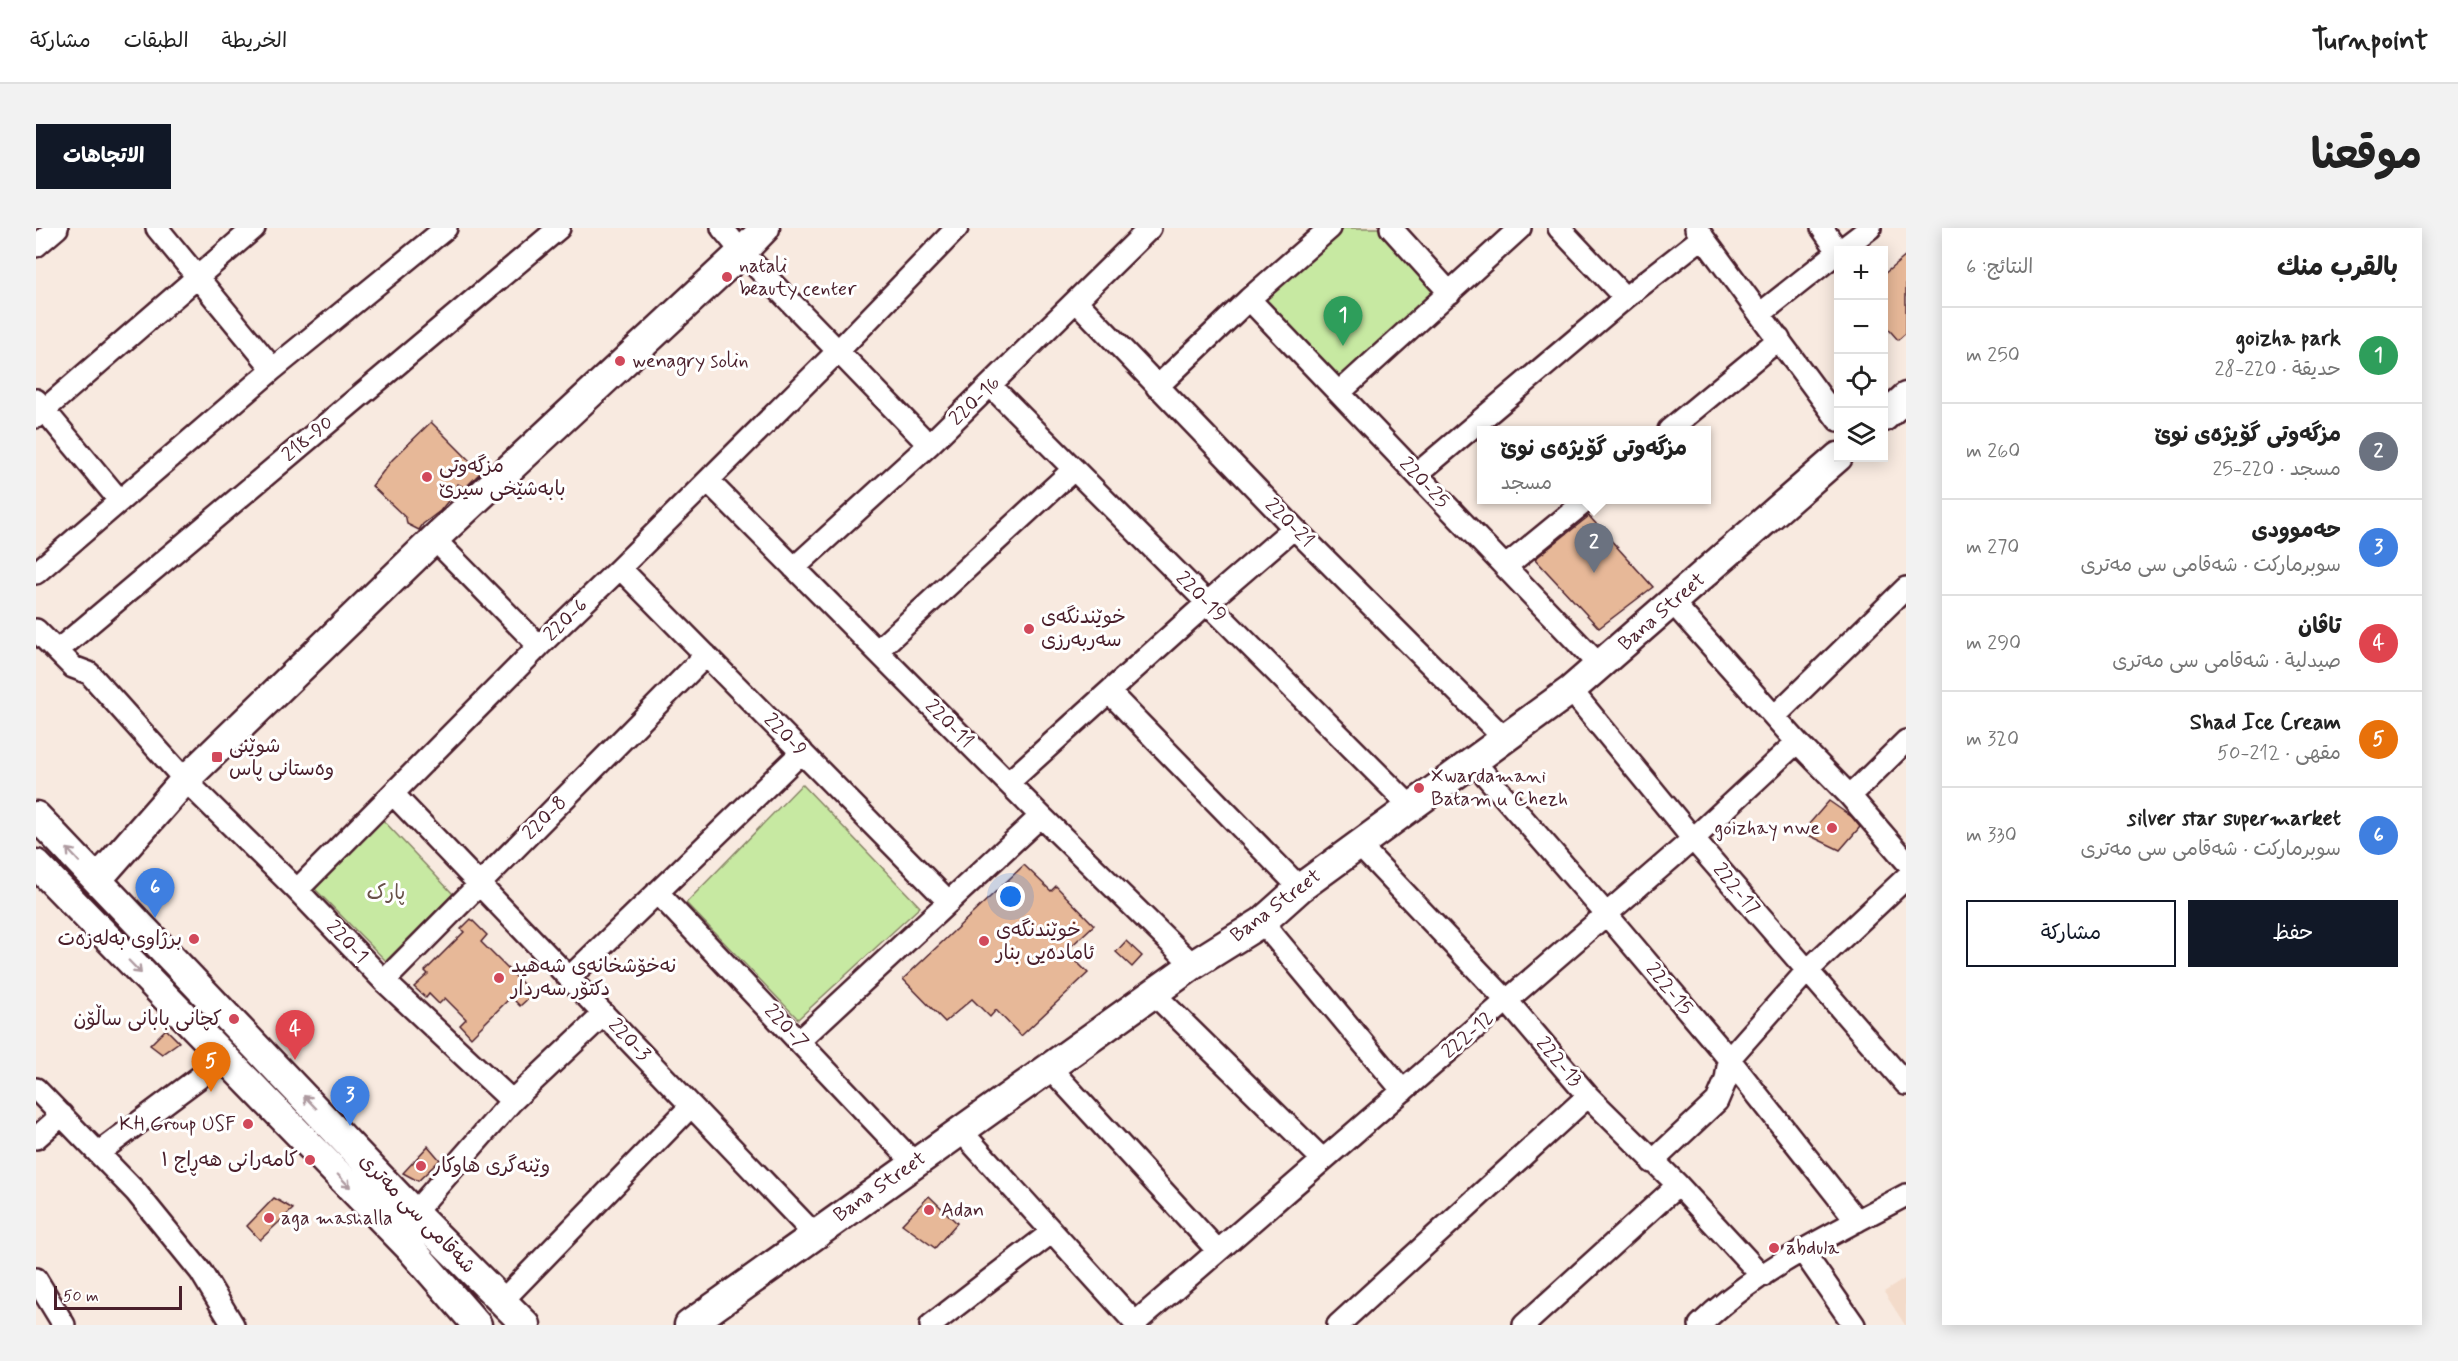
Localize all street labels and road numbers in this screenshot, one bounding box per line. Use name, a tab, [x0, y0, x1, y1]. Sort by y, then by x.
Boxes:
street label: 220-16	[944, 370, 1006, 432]
street label: 218-90	[277, 410, 339, 468]
street label: 220-25	[1393, 451, 1455, 515]
street label: 220-21	[1258, 492, 1320, 554]
street label: 220-19	[1169, 565, 1233, 629]
street label: Bana Street	[1613, 567, 1711, 657]
street label: 220-6	[538, 592, 594, 648]
street label: 220-11	[919, 694, 979, 754]
street label: 220-9	[757, 707, 813, 763]
street label: 220-8	[517, 790, 573, 846]
street label: 222-17	[1706, 857, 1766, 921]
street label: Bana Street	[1225, 863, 1327, 949]
street label: 220-1	[320, 915, 374, 969]
street label: 222-15	[1639, 957, 1699, 1021]
street label: 220-7	[758, 998, 814, 1056]
street label: 222-12	[1436, 1005, 1500, 1065]
street label: 220-3	[602, 1012, 656, 1068]
street label: 222-13	[1530, 1031, 1588, 1093]
street label: Bana Street	[828, 1145, 932, 1229]
street label: شەقامی سی مەتری	[353, 1148, 481, 1280]

